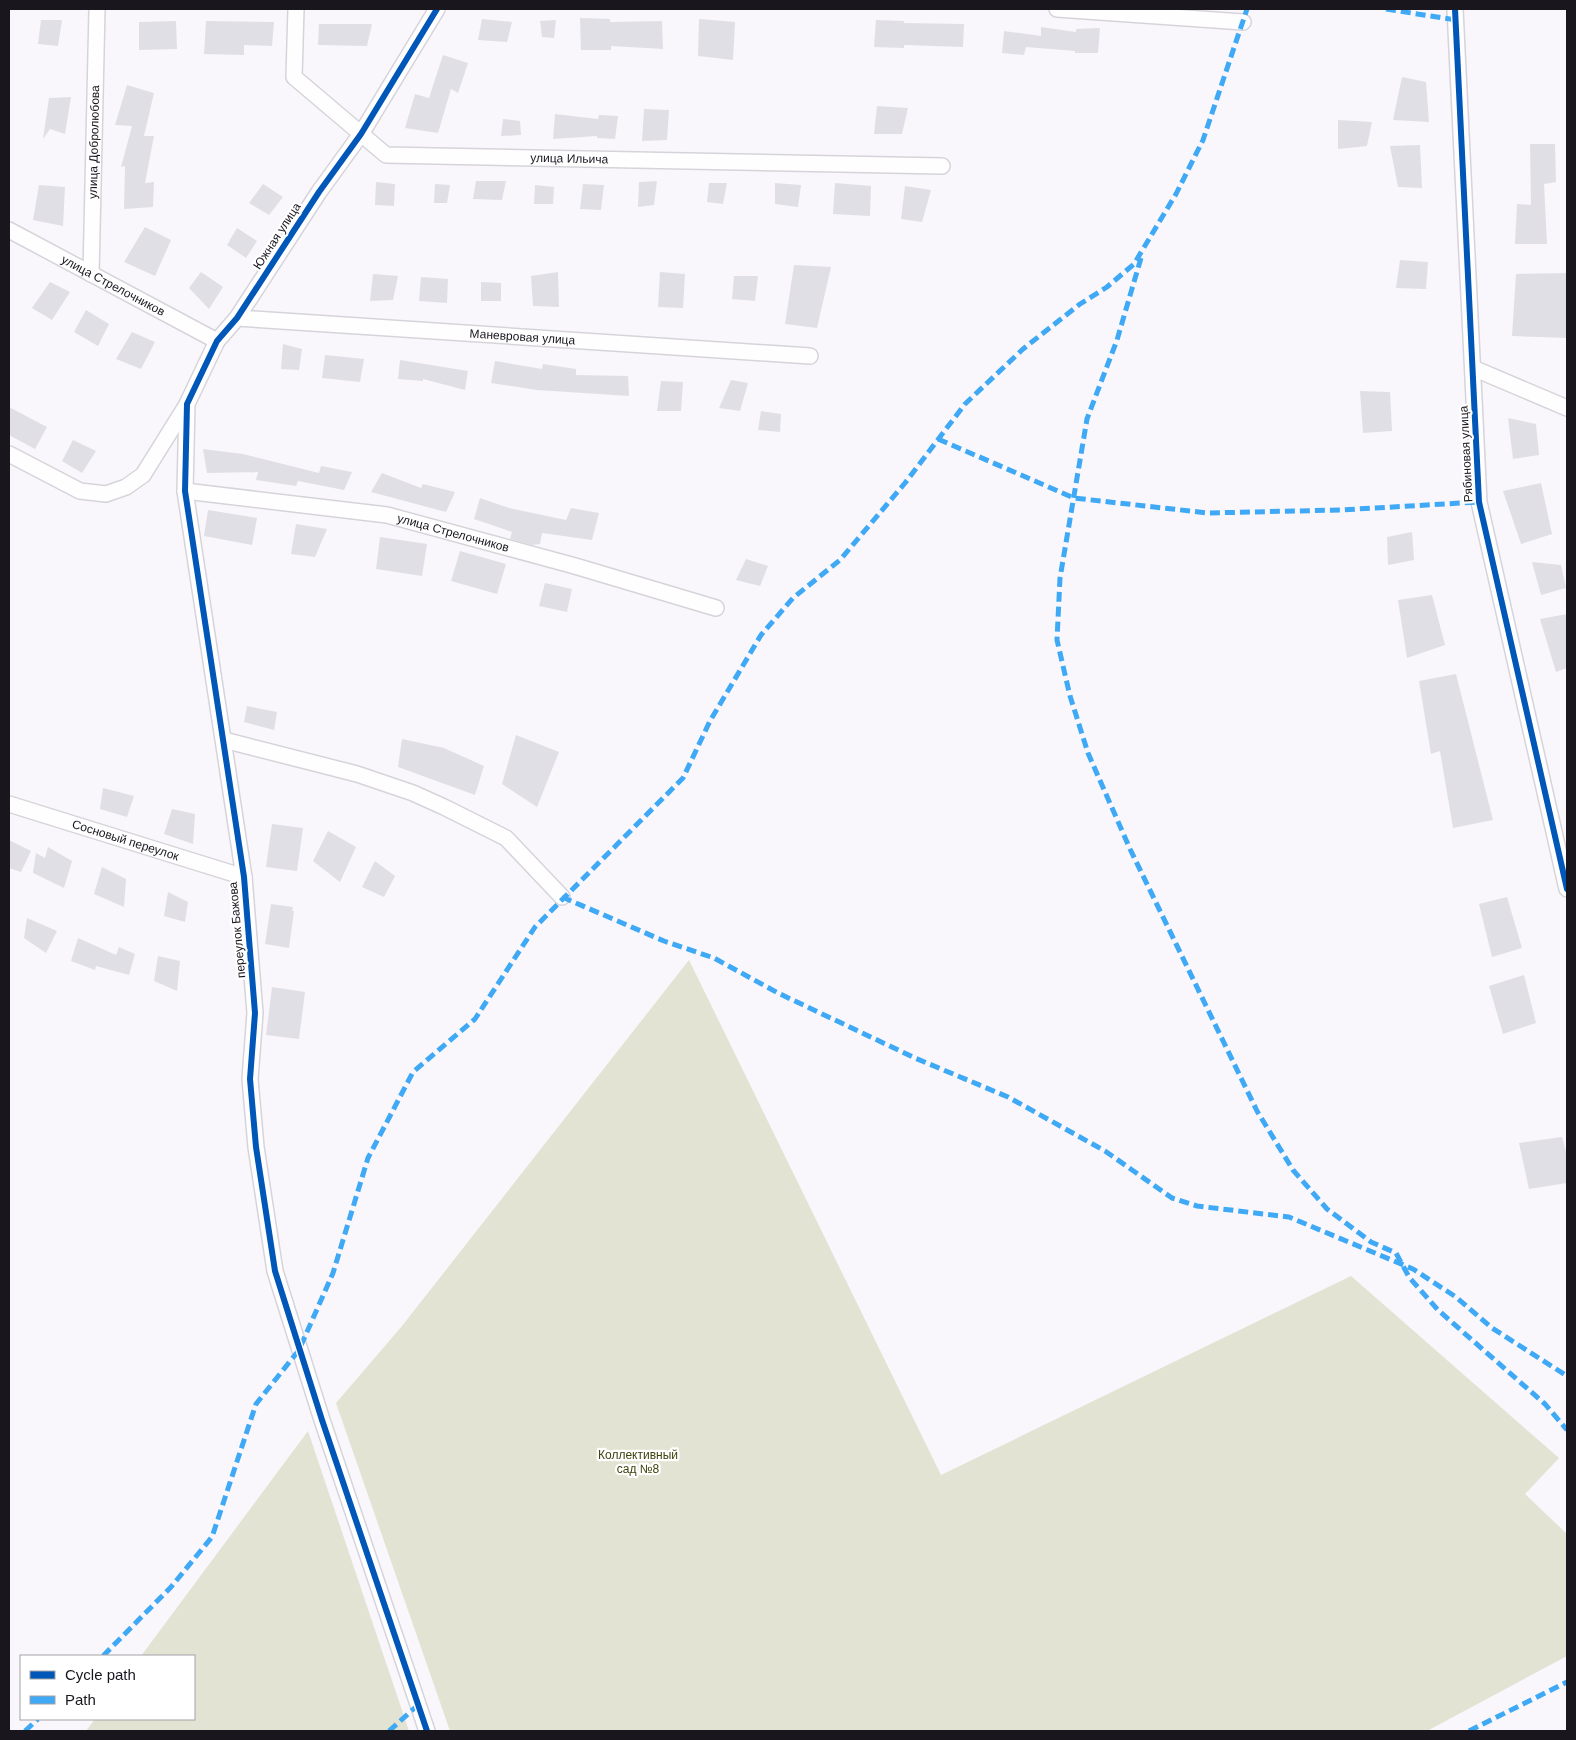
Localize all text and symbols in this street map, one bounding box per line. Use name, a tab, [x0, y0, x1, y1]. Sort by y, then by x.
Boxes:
street label: улица Добролюбова	[86, 85, 102, 199]
street label: улица Ильича	[530, 151, 609, 166]
street label: Южная улица	[250, 200, 304, 272]
street label: улица Стрелочников	[59, 252, 167, 319]
street label: Маневровая улица	[469, 326, 576, 347]
street label: Рябиновая улица	[1456, 405, 1476, 503]
street label: улица Стрелочников	[396, 511, 511, 555]
street label: Сосновый переулок	[70, 817, 181, 864]
street label: переулок Бажова	[226, 881, 248, 979]
park label: Коллективный сад №8	[598, 1448, 678, 1476]
legend	[20, 1655, 195, 1720]
text: Cycle path	[65, 1666, 136, 1683]
text: Path	[65, 1691, 96, 1708]

